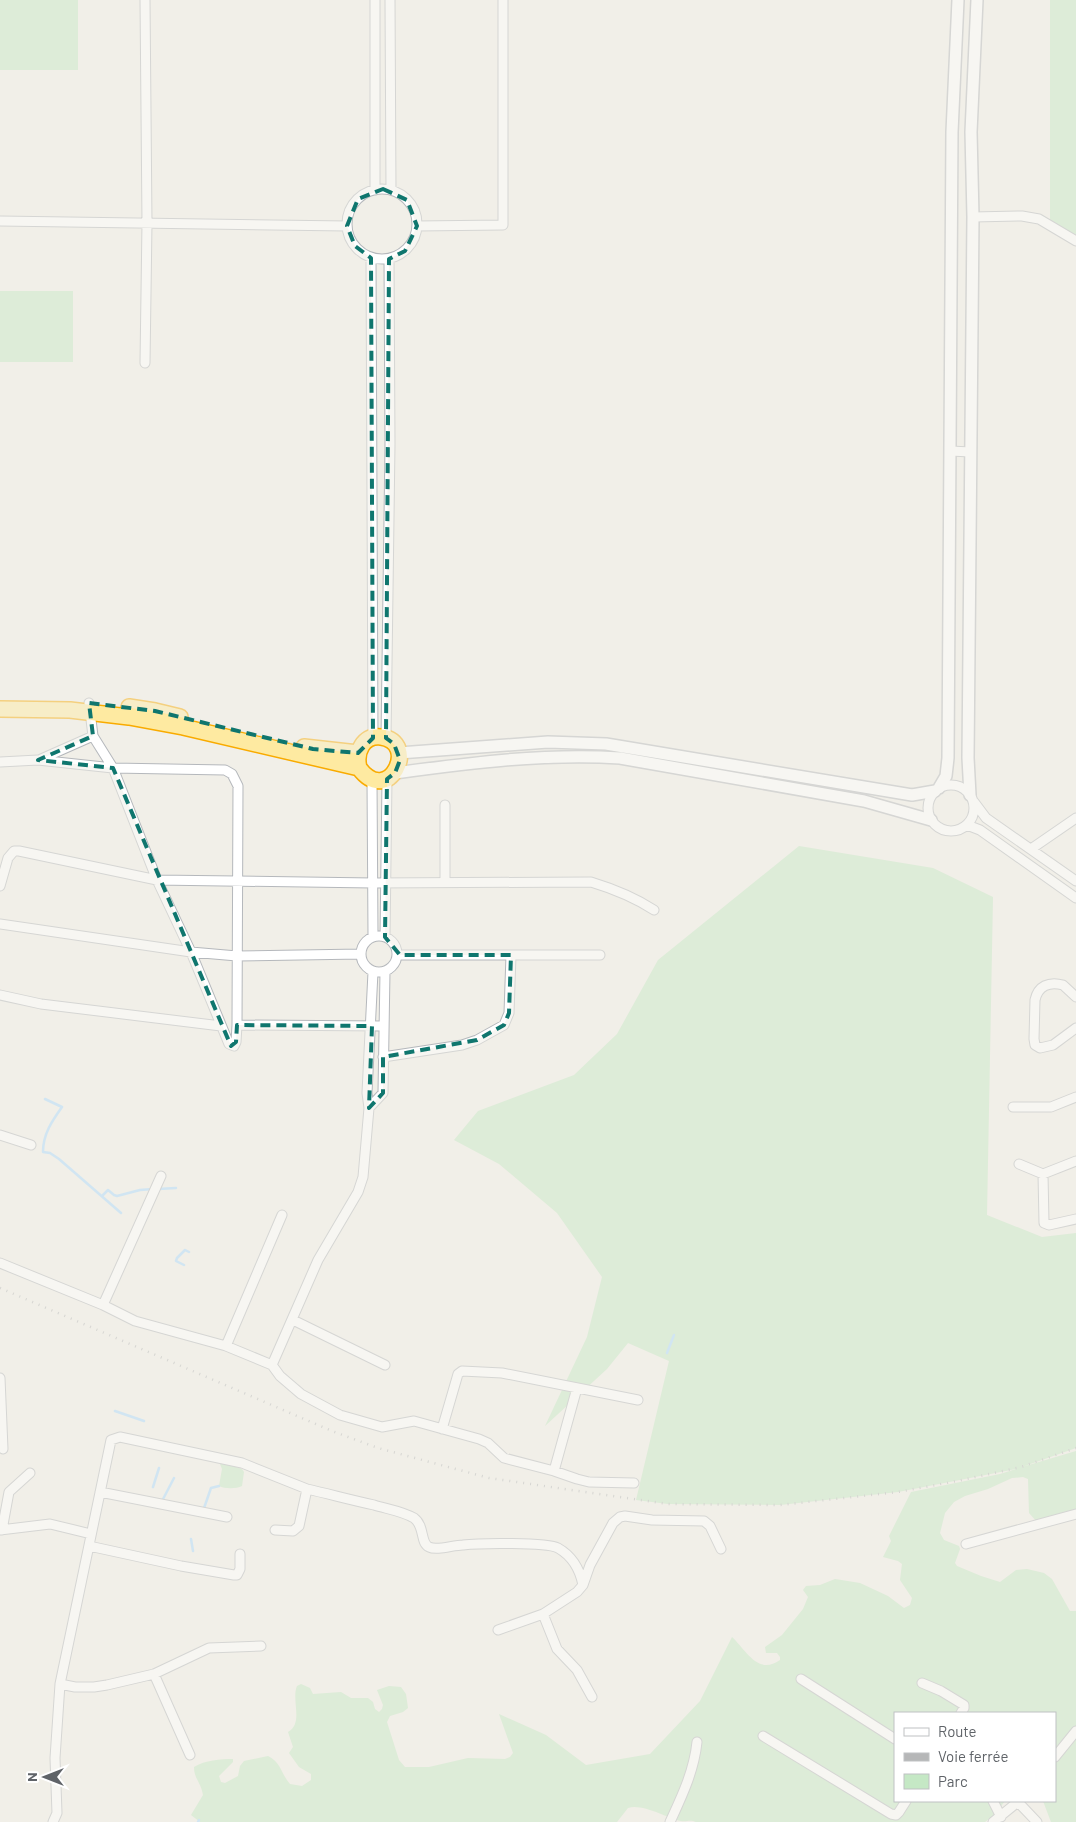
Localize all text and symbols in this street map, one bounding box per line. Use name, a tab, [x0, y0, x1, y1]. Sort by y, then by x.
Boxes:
legend	[894, 1712, 1056, 1802]
text: Route	[938, 1722, 977, 1740]
text: Voie ferrée	[938, 1747, 1009, 1765]
north arrow	[20, 1752, 70, 1802]
text: N	[23, 1772, 40, 1782]
text: Parc	[938, 1772, 968, 1790]

